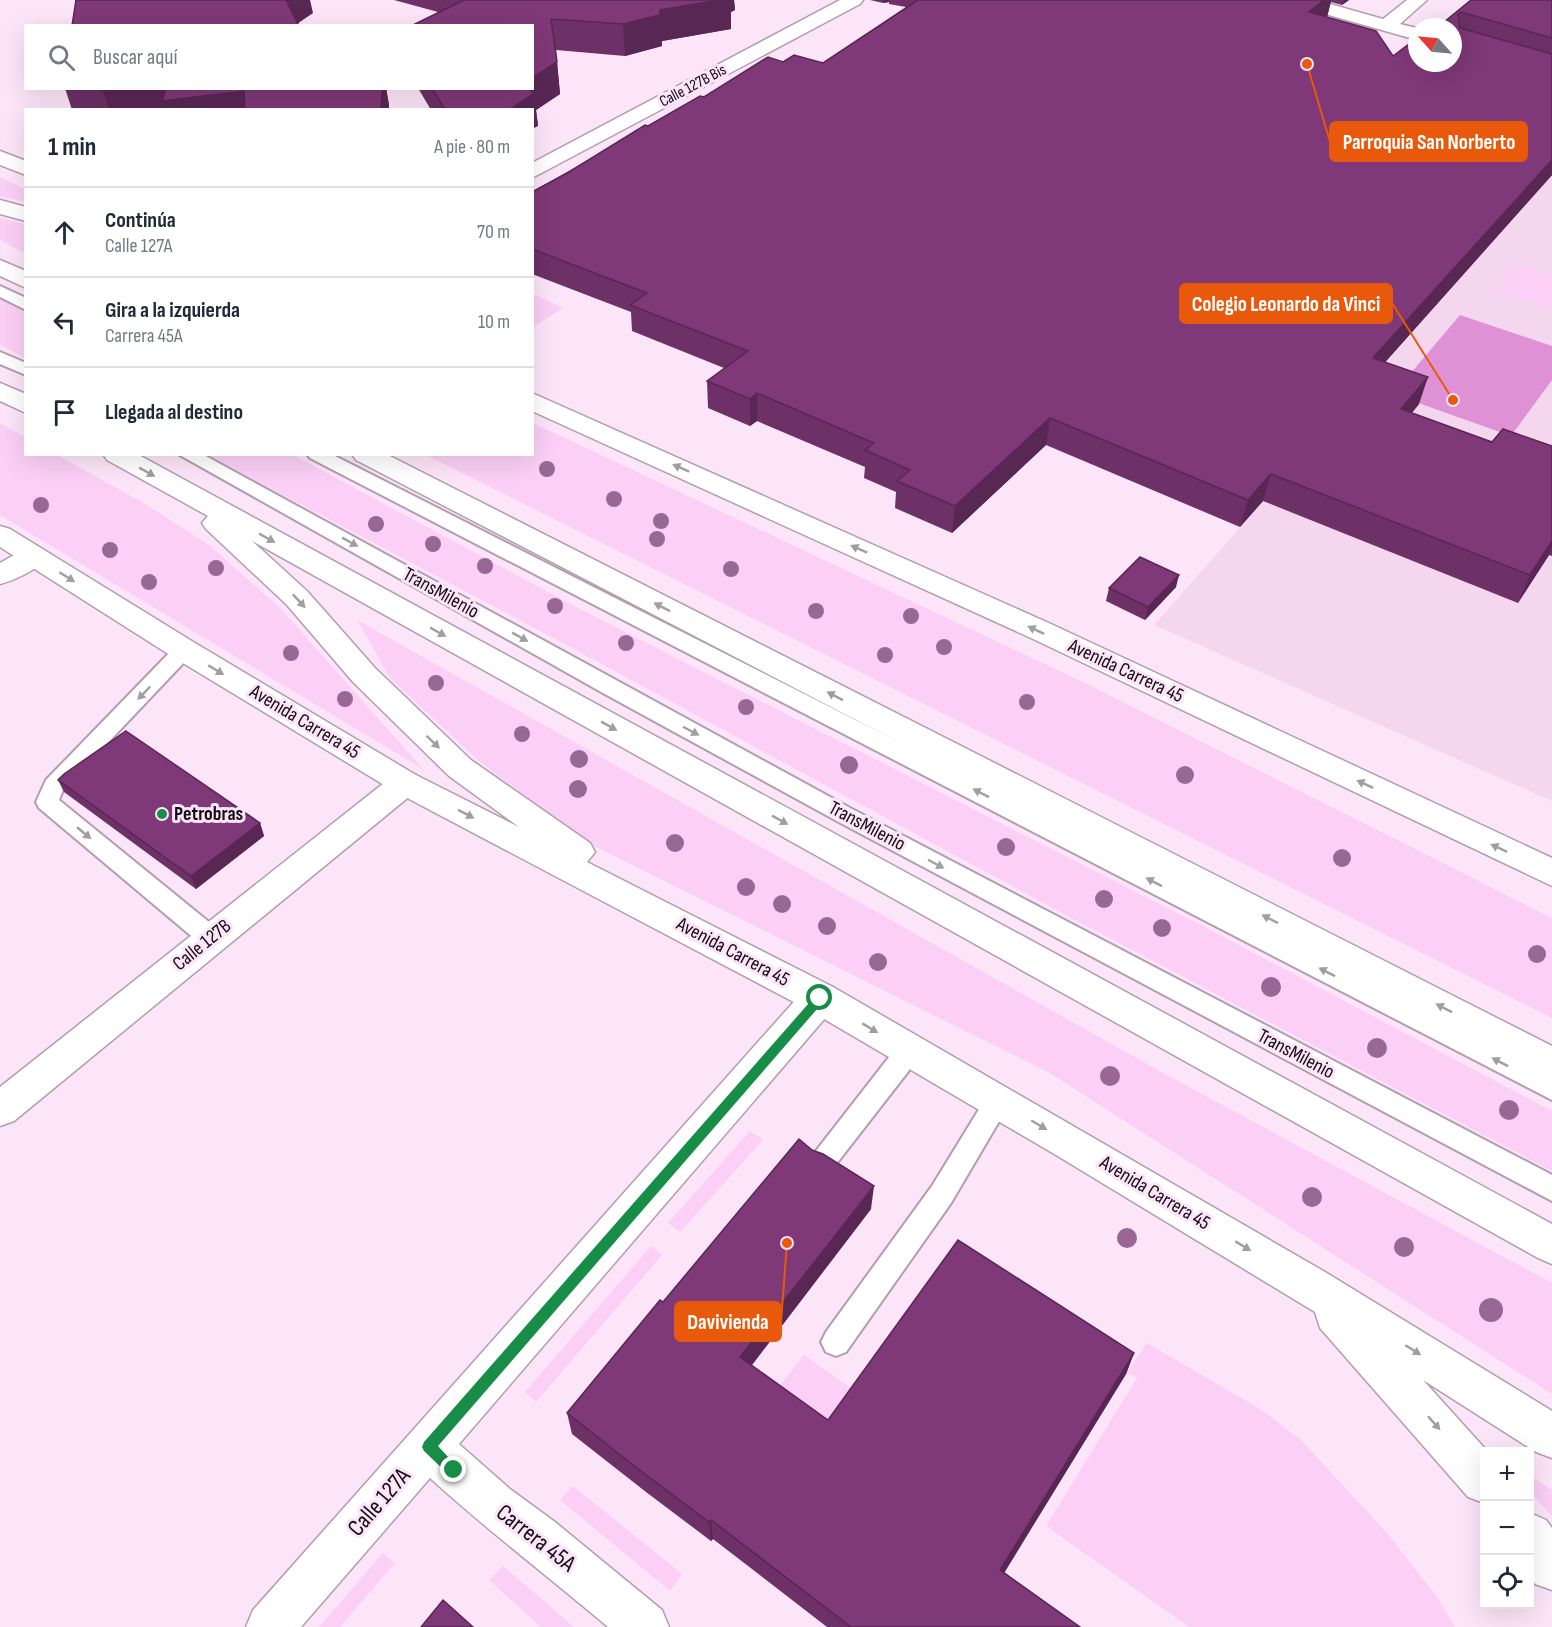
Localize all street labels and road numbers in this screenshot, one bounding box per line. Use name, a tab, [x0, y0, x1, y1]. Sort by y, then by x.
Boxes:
street label: Calle 127B Bis	[656, 60, 730, 112]
street label: TransMilenio	[399, 562, 483, 624]
street label: Avenida Carrera 45	[1064, 633, 1187, 708]
street label: Avenida Carrera 45	[245, 679, 365, 764]
street label: TransMilenio	[825, 796, 909, 856]
street label: Avenida Carrera 45	[672, 912, 794, 992]
street label: Calle 127B	[168, 914, 236, 976]
street label: TransMilenio	[1254, 1024, 1338, 1084]
street label: Avenida Carrera 45	[1095, 1150, 1215, 1235]
street label: Calle 127A	[342, 1461, 417, 1542]
street label: Carrera 45A	[490, 1498, 582, 1579]

